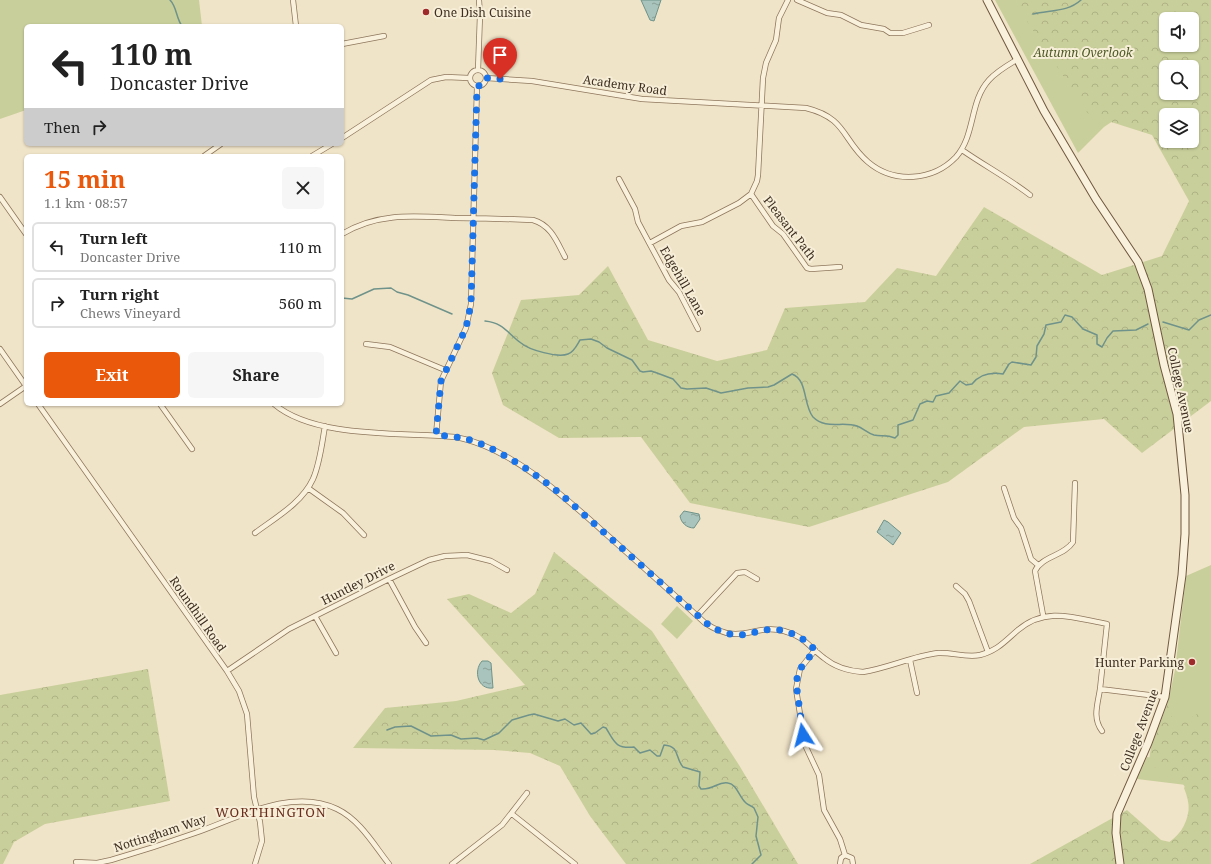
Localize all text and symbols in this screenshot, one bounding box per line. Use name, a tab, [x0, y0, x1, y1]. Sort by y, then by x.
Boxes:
place label: One Dish Cuisine	[434, 4, 531, 21]
marker: One Dish Cuisine	[421, 7, 431, 17]
map controls	[1159, 12, 1199, 148]
button: sound	[1159, 12, 1199, 52]
text: 110 m	[110, 35, 192, 73]
pin	[483, 38, 517, 79]
icon: left	[44, 40, 96, 92]
icon: arrive	[489, 44, 511, 66]
park label: Autumn Overlook	[1032, 44, 1134, 61]
button: search	[1159, 60, 1199, 100]
text: Doncaster Drive	[110, 71, 249, 95]
street label: Academy Road	[582, 71, 669, 99]
button: layers	[1159, 108, 1199, 148]
icon: right	[88, 116, 110, 138]
text: Then	[44, 117, 80, 137]
text: 15 min	[44, 162, 125, 195]
button: close	[282, 167, 324, 209]
street label: Pleasant Path	[760, 192, 821, 264]
text: 1.1 km · 08:57	[44, 194, 128, 212]
text: Turn left	[80, 228, 148, 248]
icon: left	[46, 236, 68, 258]
text: 110 m	[279, 237, 322, 257]
street label: Edgehill Lane	[656, 243, 710, 319]
text: Doncaster Drive	[80, 248, 180, 266]
text: Turn right	[80, 284, 159, 304]
icon: right	[46, 292, 68, 314]
text: 560 m	[279, 293, 322, 313]
text: Chews Vineyard	[80, 304, 181, 322]
street label: College Avenue	[1164, 346, 1198, 434]
button: Exit	[44, 352, 180, 398]
button: Share	[188, 352, 324, 398]
street label: Huntley Drive	[318, 557, 398, 609]
street label: Roundhill Road	[166, 573, 231, 656]
place label: Hunter Parking	[1095, 654, 1185, 671]
marker: Hunter Parking	[1187, 657, 1197, 667]
street label: College Avenue	[1115, 686, 1163, 774]
position arrow	[782, 714, 824, 756]
district label: WORTHINGTON	[215, 803, 327, 821]
street label: Nottingham Way	[112, 810, 209, 856]

